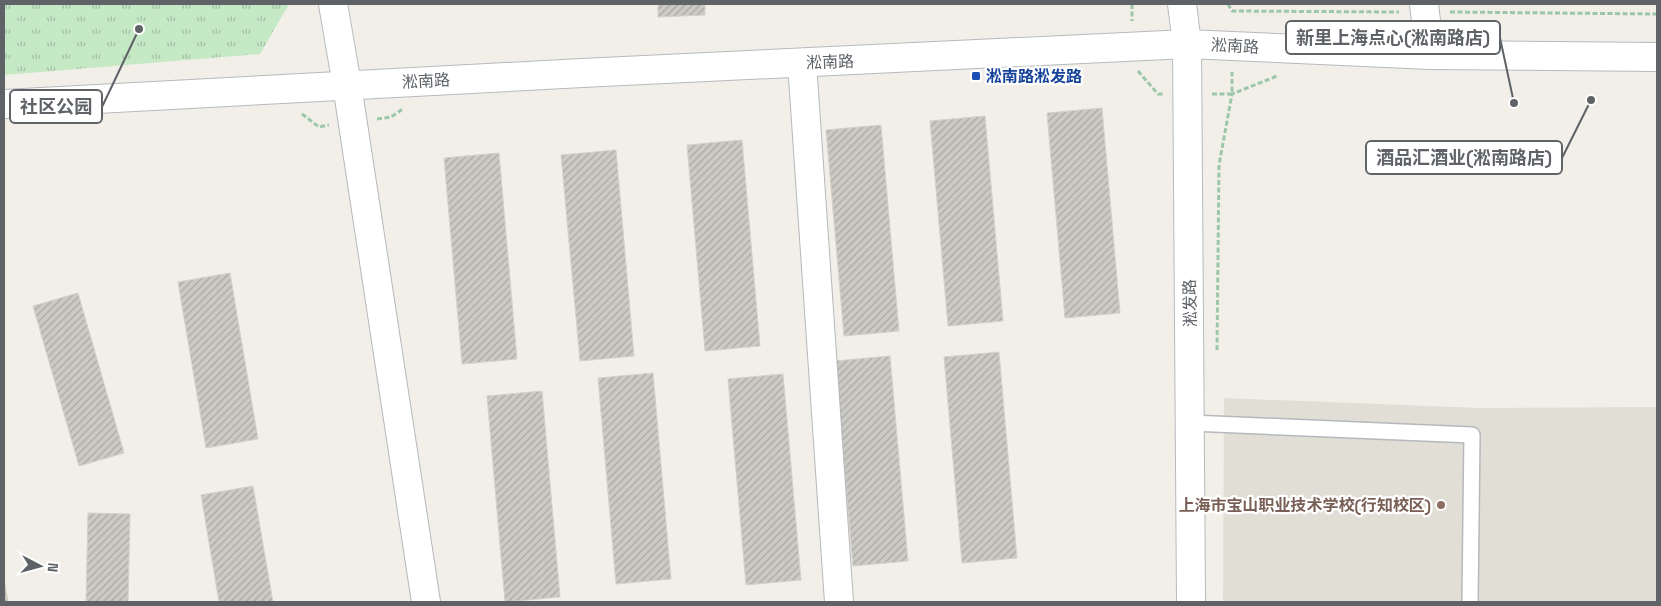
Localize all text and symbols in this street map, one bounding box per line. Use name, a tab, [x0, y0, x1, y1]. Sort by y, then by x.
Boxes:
callout: 新里上海点心(淞南路店)	[1286, 21, 1500, 54]
text: 新里上海点心(淞南路店)	[1296, 26, 1490, 49]
street label: 淞南路	[1210, 34, 1260, 58]
street label: 淞南路	[806, 51, 854, 73]
place label: 淞南路淞发路	[986, 66, 1082, 87]
street label: 淞南路	[401, 69, 451, 93]
marker: 淞南路淞发路	[970, 70, 982, 82]
callout: 社区公园	[10, 90, 102, 123]
text: 社区公园	[20, 95, 92, 118]
callout: 酒品汇酒业(淞南路店)	[1366, 141, 1562, 174]
text: 酒品汇酒业(淞南路店)	[1376, 146, 1552, 169]
street label: 淞发路	[1179, 279, 1201, 327]
place label: 上海市宝山职业技术学校(行知校区)	[1178, 495, 1431, 516]
marker: 上海市宝山职业技术学校(行知校区)	[1435, 499, 1447, 511]
north arrow	[15, 541, 65, 591]
text: N	[43, 562, 62, 573]

